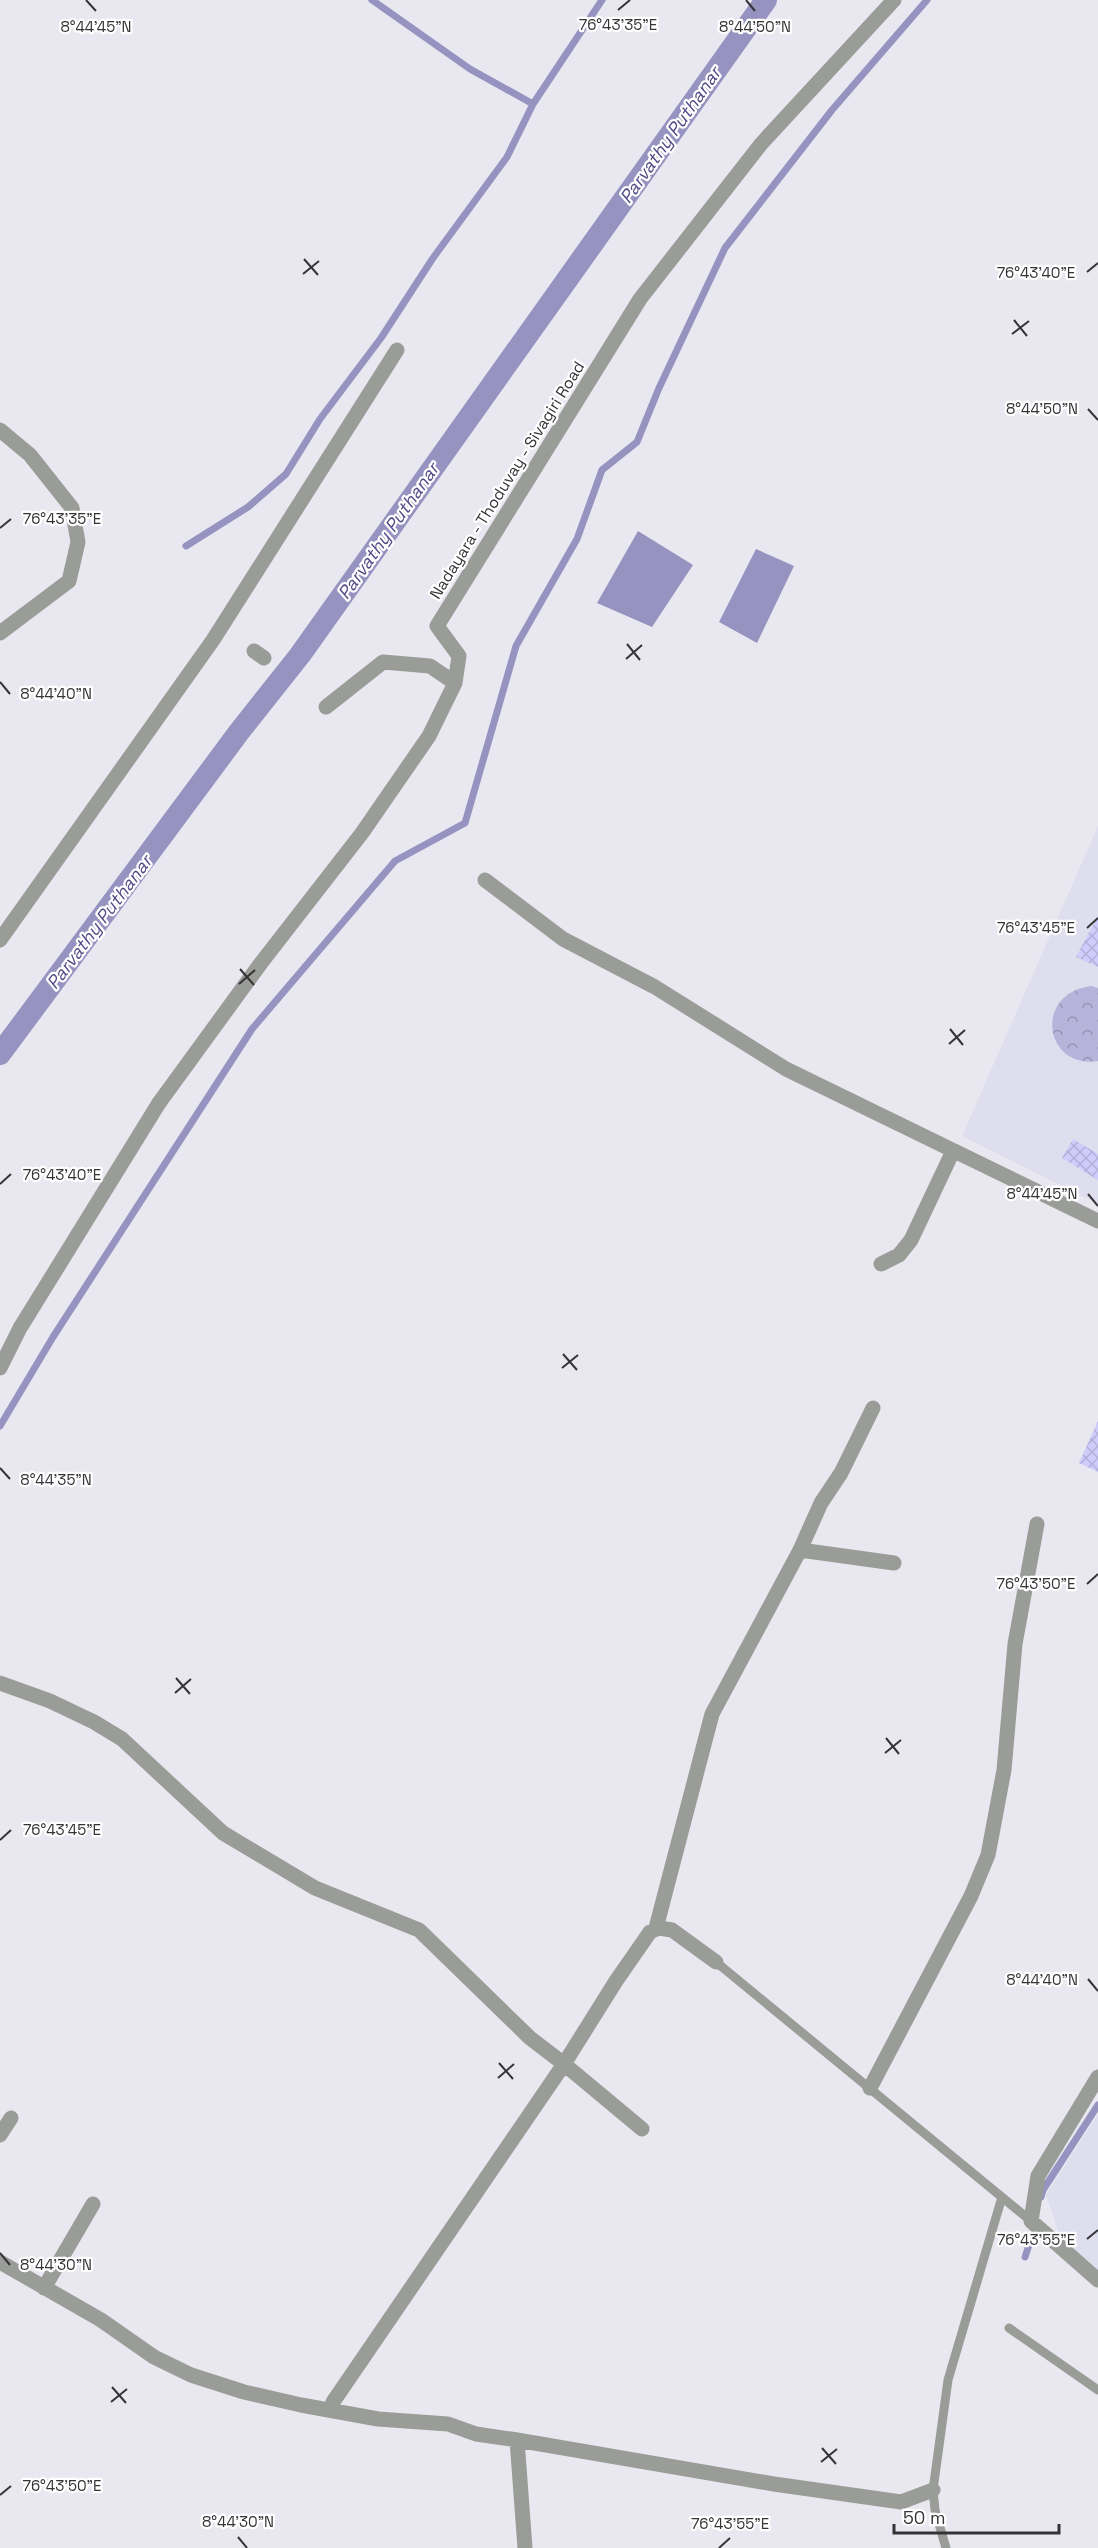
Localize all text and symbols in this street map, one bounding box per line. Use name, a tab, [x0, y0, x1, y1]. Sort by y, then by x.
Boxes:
text: 76°43'35"E	[579, 15, 657, 34]
text: 8°44'45"N	[60, 17, 132, 36]
text: 8°44'50"N	[719, 17, 791, 36]
water label: Parvathy Puthanar	[614, 60, 727, 208]
text: 76°43'40"E	[997, 263, 1075, 282]
street label: Nadayara - Thoduvay - Sivagiri Road	[425, 357, 589, 603]
text: 8°44'50"N	[1006, 399, 1078, 418]
water label: Parvathy Puthanar	[332, 456, 445, 604]
text: 76°43'35"E	[23, 509, 101, 528]
text: 8°44'40"N	[20, 684, 92, 703]
water label: Parvathy Puthanar	[41, 849, 158, 993]
text: 76°43'45"E	[997, 918, 1075, 937]
text: 76°43'40"E	[23, 1165, 101, 1184]
text: 8°44'45"N	[1006, 1184, 1078, 1203]
text: 8°44'35"N	[20, 1470, 92, 1489]
text: 76°43'50"E	[997, 1574, 1075, 1593]
text: 76°43'45"E	[23, 1820, 101, 1839]
text: 8°44'40"N	[1006, 1970, 1078, 1989]
text: 76°43'55"E	[997, 2230, 1075, 2249]
text: 8°44'30"N	[20, 2255, 92, 2274]
text: 76°43'50"E	[23, 2476, 101, 2495]
scale bar	[894, 2497, 1059, 2535]
text: 50 m	[903, 2506, 945, 2529]
text: 8°44'30"N	[202, 2512, 274, 2531]
text: 76°43'55"E	[691, 2514, 769, 2533]

